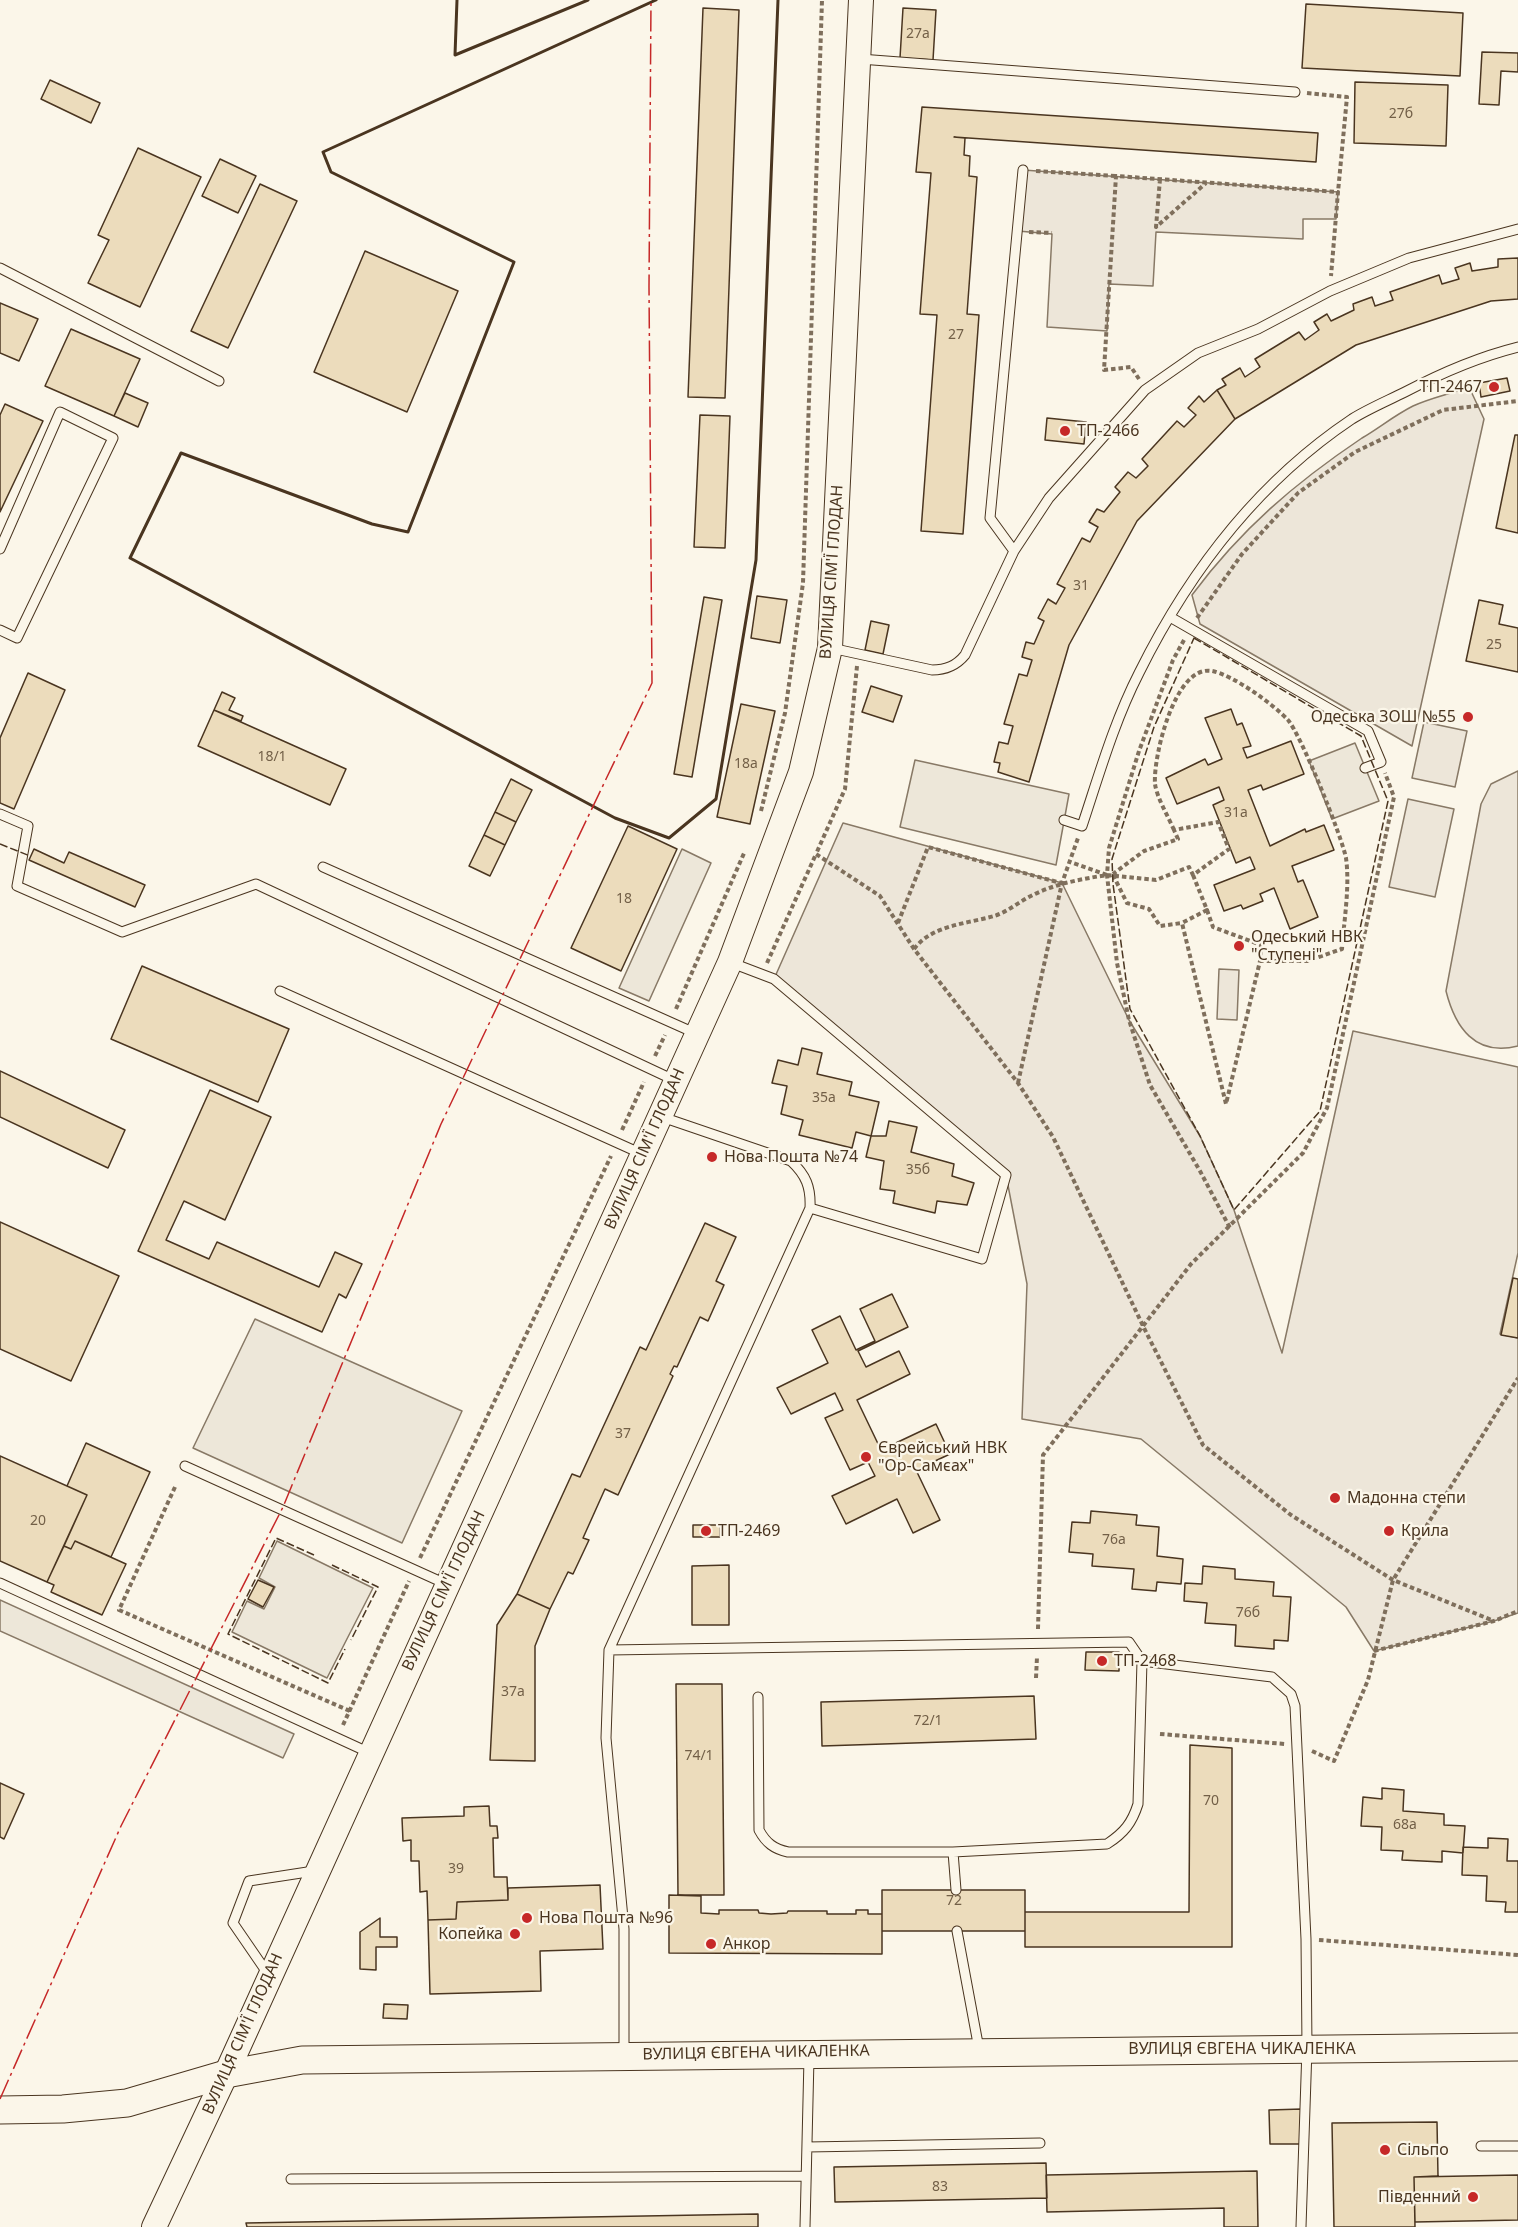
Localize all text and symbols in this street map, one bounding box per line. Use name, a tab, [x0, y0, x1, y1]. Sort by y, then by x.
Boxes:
house number: 27а	[906, 26, 930, 42]
house number: 27б	[1389, 106, 1413, 122]
house number: 27	[948, 327, 964, 343]
place label: ТП-2467	[1420, 377, 1482, 397]
marker: ТП-2467	[1487, 380, 1501, 394]
place label: ТП-2466	[1077, 421, 1139, 441]
marker: ТП-2466	[1058, 424, 1072, 438]
street label: ВУЛИЦЯ СІМ'Ї ГЛОДАН	[816, 484, 848, 660]
house number: 31	[1073, 578, 1089, 594]
house number: 25	[1486, 637, 1502, 653]
place label: Одеська ЗОШ №55	[1311, 707, 1456, 727]
marker: Одеська ЗОШ №55	[1461, 710, 1475, 724]
house number: 18/1	[257, 749, 287, 765]
house number: 18а	[734, 756, 758, 772]
house number: 31а	[1224, 805, 1248, 821]
house number: 18	[616, 891, 632, 907]
place label: Одеський НВК "Ступені"	[1251, 927, 1363, 965]
marker: Одеський НВК "Ступені"	[1232, 939, 1246, 953]
street label: ВУЛИЦЯ СІМ'Ї ГЛОДАН	[601, 1065, 689, 1233]
house number: 35а	[812, 1090, 836, 1106]
place label: Нова Пошта №74	[724, 1147, 858, 1167]
marker: Нова Пошта №74	[705, 1150, 719, 1164]
house number: 35б	[906, 1162, 930, 1178]
house number: 37	[615, 1426, 631, 1442]
place label: Єврейський НВК "Ор-Самєах"	[878, 1438, 1007, 1476]
marker: Єврейський НВК "Ор-Самєах"	[859, 1450, 873, 1464]
place label: Мадонна степи	[1347, 1488, 1466, 1508]
marker: Мадонна степи	[1328, 1491, 1342, 1505]
street label: ВУЛИЦЯ СІМ'Ї ГЛОДАН	[398, 1508, 490, 1674]
house number: 20	[30, 1513, 46, 1529]
place label: ТП-2469	[718, 1521, 780, 1541]
place label: Крила	[1401, 1521, 1449, 1541]
marker: ТП-2469	[699, 1524, 713, 1538]
marker: Крила	[1382, 1524, 1396, 1538]
house number: 76а	[1102, 1532, 1126, 1548]
house number: 76б	[1236, 1605, 1260, 1621]
place label: ТП-2468	[1114, 1651, 1176, 1671]
marker: ТП-2468	[1095, 1654, 1109, 1668]
house number: 37а	[501, 1684, 525, 1700]
house number: 72/1	[913, 1713, 943, 1729]
house number: 74/1	[684, 1748, 714, 1764]
house number: 70	[1203, 1793, 1219, 1809]
house number: 68а	[1393, 1817, 1417, 1833]
house number: 39	[448, 1861, 464, 1877]
house number: 72	[946, 1893, 962, 1909]
place label: Нова Пошта №96	[539, 1908, 673, 1928]
marker: Нова Пошта №96	[520, 1911, 534, 1925]
place label: Копейка	[438, 1924, 503, 1944]
marker: Копейка	[508, 1927, 522, 1941]
place label: Анкор	[723, 1934, 770, 1954]
marker: Анкор	[704, 1937, 718, 1951]
street label: ВУЛИЦЯ СІМ'Ї ГЛОДАН	[199, 1950, 287, 2118]
street label: ВУЛИЦЯ ЄВГЕНА ЧИКАЛЕНКА	[1128, 2039, 1356, 2059]
street label: ВУЛИЦЯ ЄВГЕНА ЧИКАЛЕНКА	[642, 2041, 870, 2065]
place label: Сільпо	[1397, 2140, 1449, 2160]
marker: Сільпо	[1378, 2143, 1392, 2157]
house number: 83	[932, 2179, 948, 2195]
place label: Південний	[1378, 2187, 1461, 2207]
marker: Південний	[1466, 2190, 1480, 2204]

